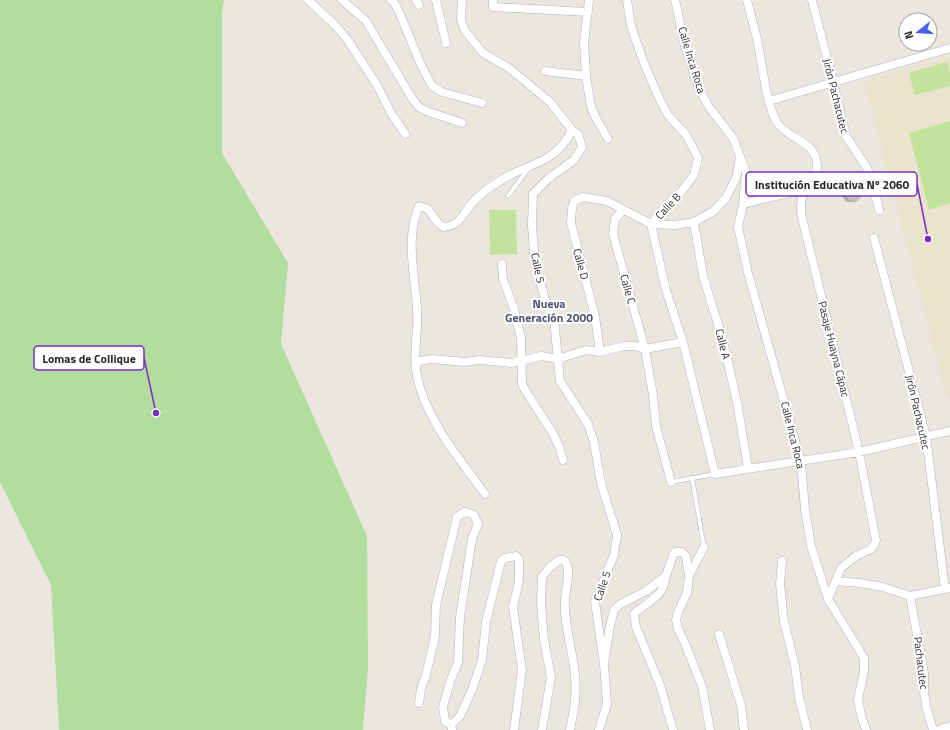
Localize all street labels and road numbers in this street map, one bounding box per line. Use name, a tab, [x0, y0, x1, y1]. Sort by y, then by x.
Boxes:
street label: Calle Inca Roca	[674, 25, 710, 96]
street label: Jirón Pachacutec	[819, 57, 853, 135]
street label: Calle B	[651, 189, 685, 223]
street label: Calle D	[569, 247, 593, 281]
street label: Calle 5	[527, 251, 549, 285]
street label: Calle C	[616, 272, 640, 306]
street label: Pasaje Huayna Cápac	[814, 299, 854, 399]
street label: Calle A	[711, 327, 735, 361]
street label: Jirón Pachacutec	[902, 373, 934, 451]
street label: Calle Inca Roca	[777, 400, 809, 471]
street label: Calle 5	[589, 569, 615, 603]
street label: Pachacutec	[910, 636, 932, 690]

